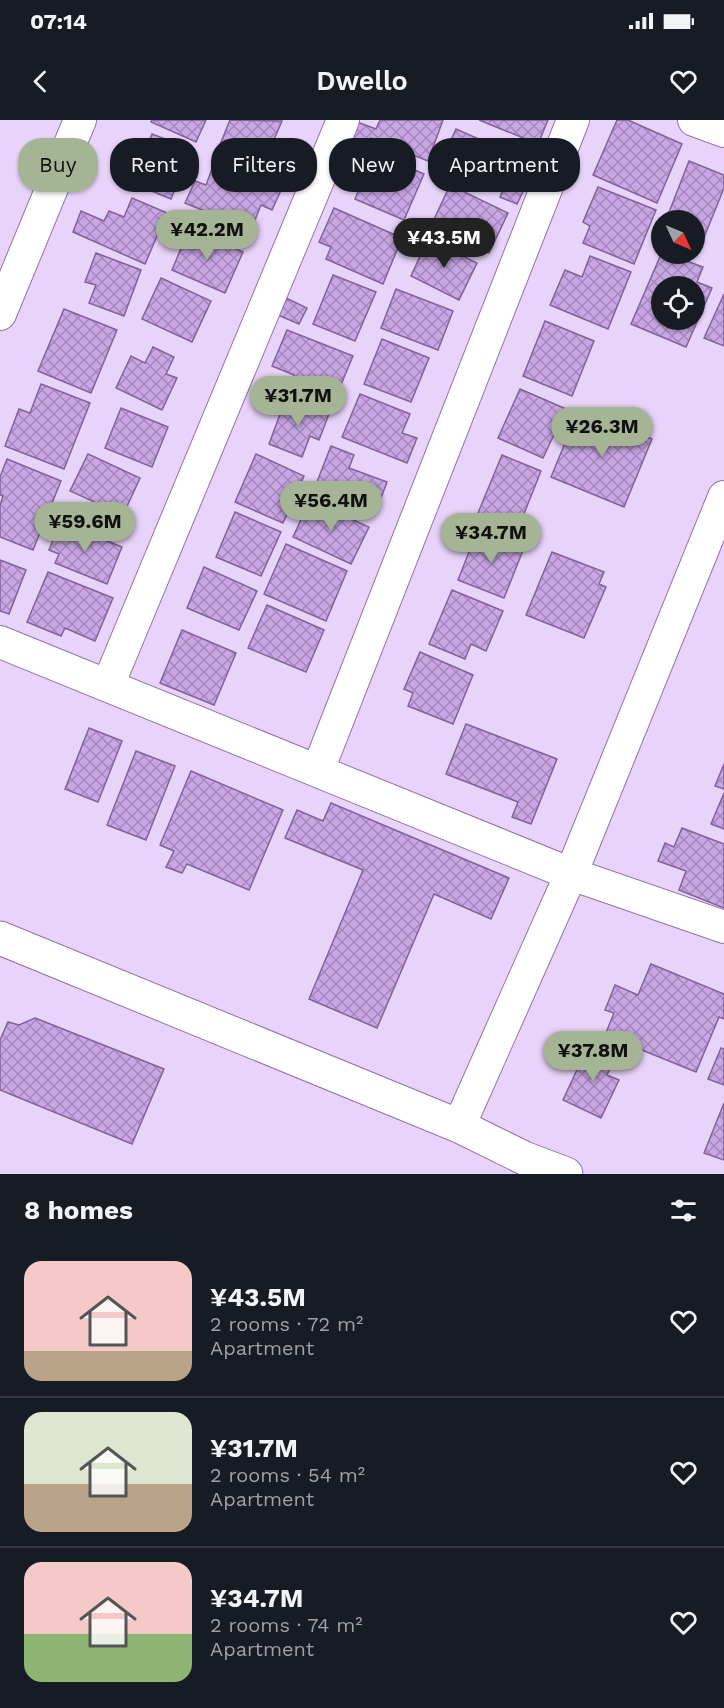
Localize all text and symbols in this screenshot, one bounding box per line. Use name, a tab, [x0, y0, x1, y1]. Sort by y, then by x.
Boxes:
text: 07:14	[30, 9, 87, 34]
icon: back	[24, 65, 57, 98]
text: Dwello	[316, 65, 408, 97]
icon: heart	[667, 65, 700, 98]
chip: Buy	[18, 138, 98, 192]
chip: Rent	[110, 138, 199, 192]
chip: Filters	[211, 138, 317, 192]
chip: New	[329, 138, 416, 192]
chip: Apartment	[428, 138, 580, 192]
pin: ¥42.2M	[158, 210, 256, 261]
north arrow	[651, 210, 705, 264]
map controls	[651, 210, 705, 330]
text: ¥42.2M	[170, 217, 244, 241]
pin: ¥43.5M	[395, 218, 493, 269]
text: ¥43.5M	[407, 225, 481, 249]
button: locate	[651, 276, 705, 330]
pin: ¥31.7M	[249, 376, 347, 427]
text: ¥31.7M	[264, 383, 332, 407]
pin: ¥26.3M	[553, 407, 651, 458]
text: ¥26.3M	[565, 414, 639, 438]
pin: ¥56.4M	[282, 481, 380, 532]
text: ¥56.4M	[294, 488, 368, 512]
pin: ¥59.6M	[36, 502, 134, 553]
text: ¥59.6M	[48, 509, 122, 533]
pin: ¥34.7M	[442, 513, 540, 564]
text: ¥34.7M	[455, 520, 527, 544]
pin: ¥37.8M	[544, 1031, 642, 1082]
text: ¥37.8M	[558, 1038, 628, 1062]
icon: filters	[667, 1194, 700, 1227]
text: 8 homes	[24, 1195, 133, 1225]
text: ¥43.5M	[210, 1282, 306, 1312]
icon: home	[72, 1285, 144, 1357]
icon: heart	[667, 1305, 700, 1338]
text: 2 rooms · 72 m²	[210, 1312, 363, 1336]
text: Apartment	[210, 1336, 314, 1360]
text: ¥31.7M	[210, 1433, 298, 1463]
icon: home	[72, 1436, 144, 1508]
icon: heart	[667, 1456, 700, 1489]
text: 2 rooms · 54 m²	[210, 1463, 365, 1487]
text: Apartment	[210, 1487, 314, 1511]
text: ¥34.7M	[210, 1583, 304, 1613]
icon: home	[72, 1586, 144, 1658]
icon: heart	[667, 1606, 700, 1639]
text: 2 rooms · 74 m²	[210, 1613, 363, 1637]
text: Apartment	[210, 1637, 314, 1661]

